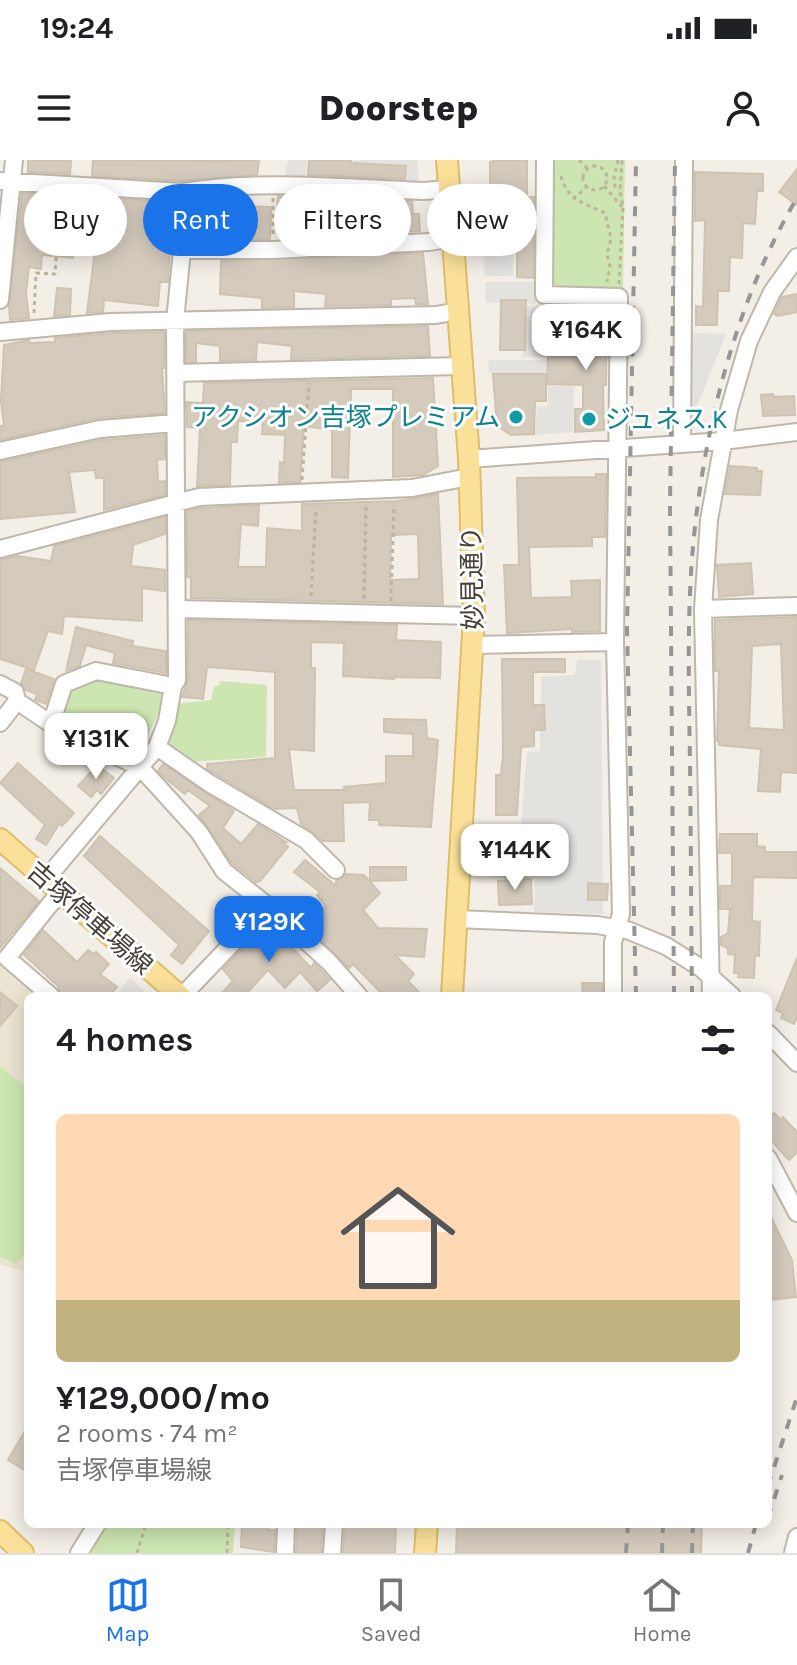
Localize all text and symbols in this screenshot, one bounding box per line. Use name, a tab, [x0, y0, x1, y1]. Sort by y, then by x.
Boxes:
text: 19:24	[40, 10, 113, 46]
icon: menu	[32, 86, 76, 130]
icon: person	[721, 86, 765, 130]
text: Doorstep	[319, 87, 478, 129]
chip: Buy	[24, 184, 127, 256]
chip: Rent	[143, 184, 258, 256]
chip: Filters	[274, 184, 411, 256]
chip: New	[427, 184, 537, 256]
pin: ¥164K	[530, 304, 642, 372]
text: ¥164K	[550, 314, 622, 345]
place label: アクシオン吉塚プレミアム	[191, 402, 500, 433]
place label: ジュネス.K	[605, 404, 728, 435]
marker: アクシオン吉塚プレミアム	[507, 408, 525, 426]
marker: ジュネス.K	[580, 410, 598, 428]
street label: 妙見通り	[456, 526, 489, 630]
pin: ¥131K	[40, 713, 152, 781]
text: ¥131K	[63, 723, 129, 754]
pin: ¥144K	[459, 824, 571, 892]
text: ¥144K	[479, 834, 551, 865]
street label: 吉塚停車場線	[21, 856, 159, 981]
pin: ¥129K	[213, 896, 325, 964]
text: ¥129K	[232, 906, 306, 937]
icon: filters	[696, 1018, 740, 1062]
text: 4 homes	[56, 1020, 193, 1060]
icon: home	[326, 1166, 470, 1310]
text: ¥129,000/mo	[56, 1378, 270, 1418]
text: 2 rooms · 74 m²	[56, 1418, 238, 1449]
text: 吉塚停車場線	[56, 1455, 212, 1486]
tab: Map	[106, 1573, 150, 1647]
tab: Saved	[361, 1573, 422, 1647]
tab: Home	[633, 1573, 691, 1647]

